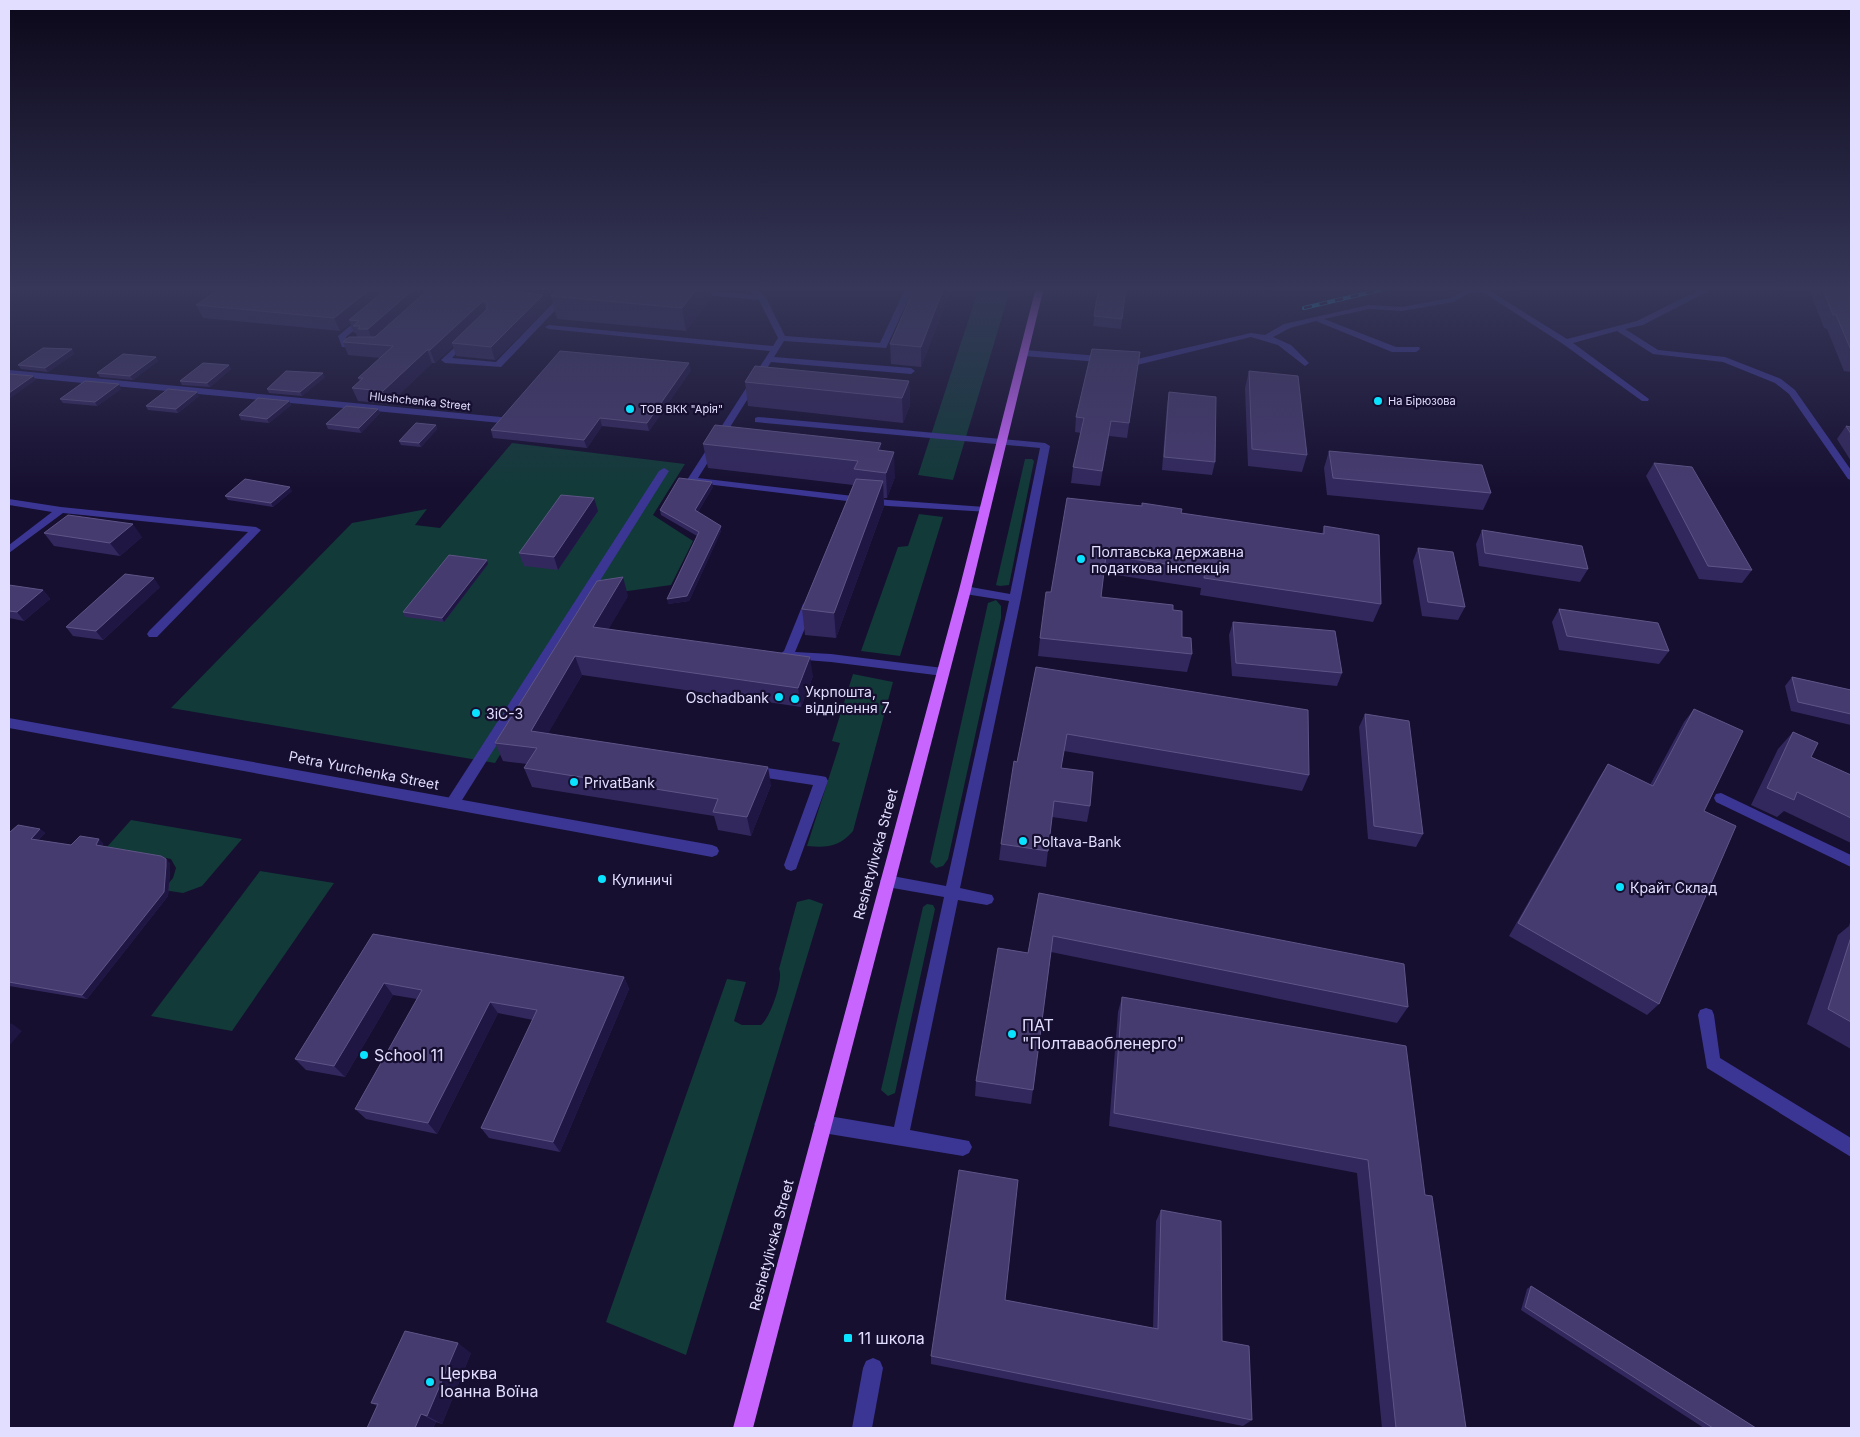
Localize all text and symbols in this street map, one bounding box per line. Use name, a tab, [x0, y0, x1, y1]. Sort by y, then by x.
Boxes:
street label: Hlushchenka Street	[369, 389, 472, 413]
place label: На Бірюзова	[1388, 394, 1456, 408]
marker: На Бірюзова	[1372, 395, 1384, 407]
place label: ТОВ ВКК "Арія"	[640, 402, 723, 416]
marker: ТОВ ВКК "Арія"	[624, 403, 636, 415]
place label: Полтавська державна податкова інспекція	[1091, 543, 1244, 576]
marker: Полтавська державна податкова інспекція	[1075, 553, 1087, 565]
place label: Укрпошта, відділення 7.	[805, 683, 892, 716]
place label: Oschadbank	[686, 689, 769, 706]
marker: Oschadbank	[773, 691, 785, 703]
marker: Укрпошта, відділення 7.	[789, 693, 801, 705]
place label: ЗіС-3	[486, 705, 523, 722]
marker: ЗіС-3	[470, 707, 482, 719]
street label: Petra Yurchenka Street	[287, 747, 441, 793]
place label: PrivatBank	[584, 774, 655, 791]
marker: PrivatBank	[568, 776, 580, 788]
street label: Reshetylivska Street	[849, 786, 901, 921]
place label: Poltava-Bank	[1033, 833, 1122, 850]
marker: Poltava-Bank	[1017, 835, 1029, 847]
place label: Кулиничі	[612, 871, 672, 888]
marker: Кулиничі	[596, 873, 608, 885]
place label: Крайт Склад	[1630, 879, 1717, 896]
marker: Крайт Склад	[1614, 881, 1626, 893]
place label: ПАТ "Полтаваобленерго"	[1022, 1015, 1184, 1053]
marker: ПАТ "Полтаваобленерго"	[1006, 1028, 1018, 1040]
place label: School 11	[374, 1045, 443, 1065]
marker: School 11	[358, 1049, 370, 1061]
street label: Reshetylivska Street	[745, 1177, 797, 1312]
place label: 11 школа	[858, 1328, 925, 1348]
marker: 11 школа	[842, 1332, 854, 1344]
place label: Церква Іоанна Воїна	[440, 1363, 538, 1401]
marker: Церква Іоанна Воїна	[424, 1376, 436, 1388]

